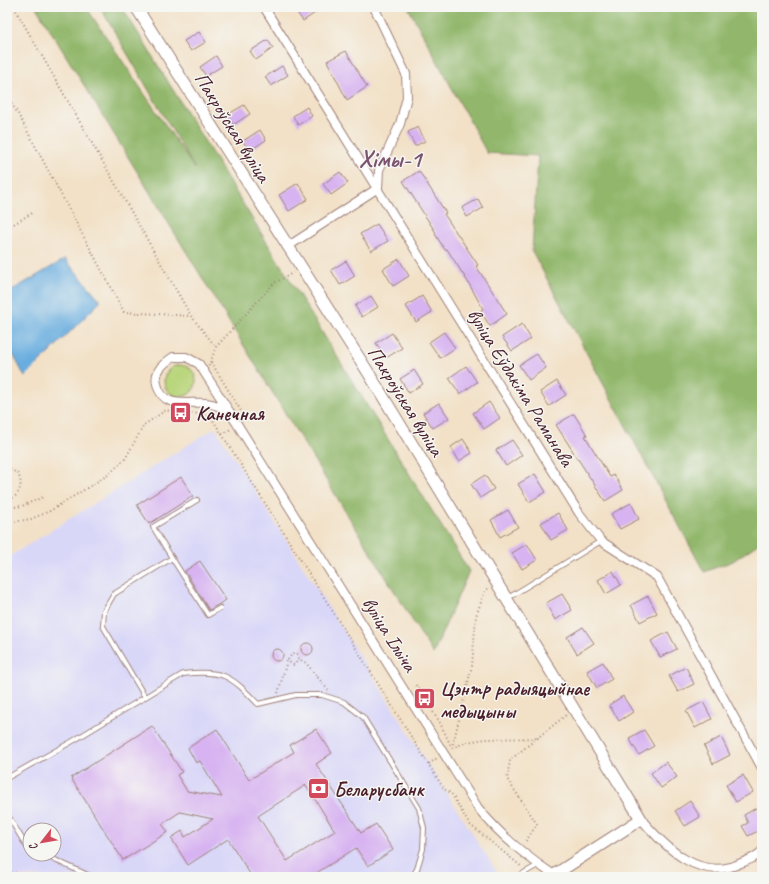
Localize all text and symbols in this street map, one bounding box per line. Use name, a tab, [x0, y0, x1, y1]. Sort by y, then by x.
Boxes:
street label: Пакроўская вуліца	[189, 68, 277, 188]
district label: Хімы-1	[359, 144, 424, 174]
street label: вуліца Еўдакіма Раманава	[462, 304, 580, 473]
street label: Пакроўская вуліца	[362, 342, 450, 462]
bus stop icon: Канечная	[167, 400, 193, 426]
place label: Канечная	[196, 401, 265, 426]
street label: вуліца Ільіча	[357, 592, 423, 677]
place label: Цэнтр радыяцыйнае медыцыны	[440, 676, 591, 724]
bus stop icon: Цэнтр радыяцыйнае медыцыны	[412, 686, 438, 712]
bank icon: Беларусбанк	[306, 776, 332, 802]
place label: Беларусбанк	[334, 777, 425, 802]
north arrow	[22, 822, 62, 862]
text: С	[25, 840, 41, 853]

